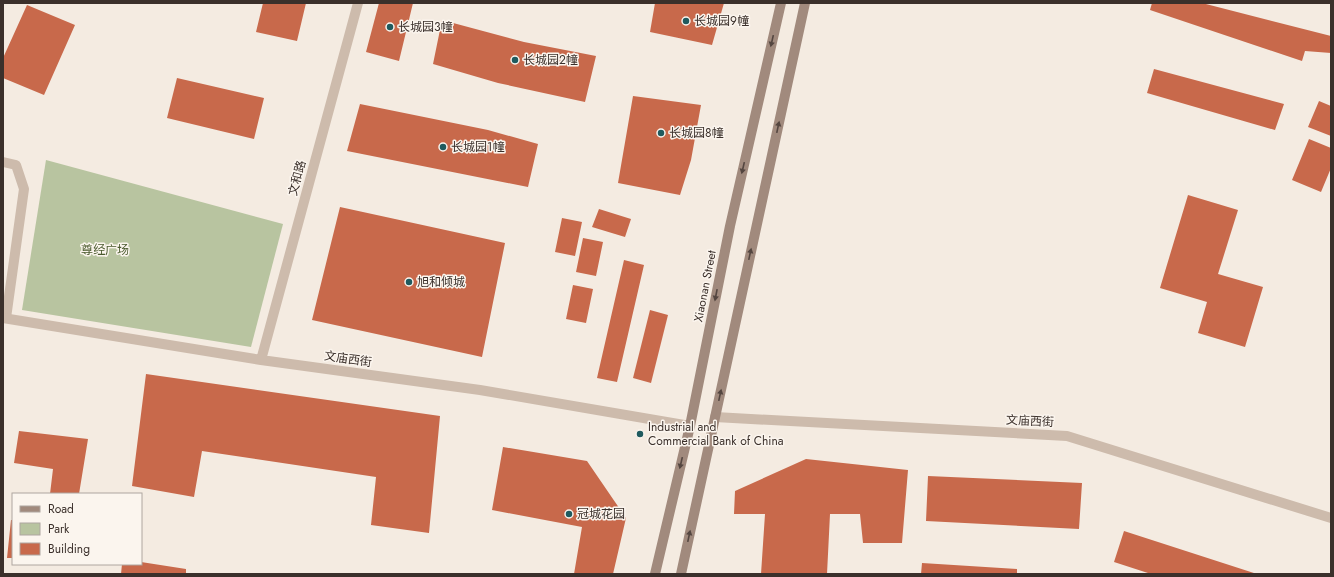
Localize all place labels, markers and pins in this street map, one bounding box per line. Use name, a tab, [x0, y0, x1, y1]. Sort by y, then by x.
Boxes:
place label: 长城园9幢	[694, 12, 749, 30]
marker: 长城园9幢	[681, 16, 691, 26]
place label: 长城园3幢	[398, 18, 453, 36]
marker: 长城园3幢	[385, 22, 395, 32]
place label: 长城园2幢	[523, 51, 578, 69]
marker: 长城园2幢	[510, 55, 520, 65]
place label: 长城园8幢	[669, 124, 724, 142]
marker: 长城园8幢	[656, 128, 666, 138]
place label: 长城园1幢	[451, 138, 504, 156]
marker: 长城园1幢	[438, 142, 448, 152]
place label: 旭和倾城	[417, 273, 465, 291]
marker: 旭和倾城	[404, 277, 414, 287]
place label: Industrial and Commercial Bank of China	[648, 418, 784, 450]
marker: Industrial and Commercial Bank of China	[635, 429, 645, 439]
place label: 冠城花园	[577, 505, 625, 523]
marker: 冠城花园	[564, 509, 574, 519]

